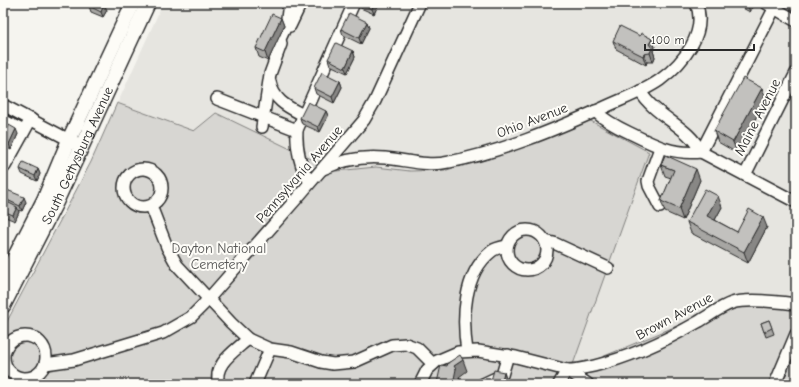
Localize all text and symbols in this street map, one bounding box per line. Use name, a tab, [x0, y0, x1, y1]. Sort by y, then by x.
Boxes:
scale bar	[645, 26, 754, 52]
text: 100 m	[651, 33, 684, 47]
street label: Maine Avenue	[731, 76, 784, 159]
street label: South Gettysburg Avenue	[38, 84, 117, 227]
street label: Ohio Avenue	[494, 99, 570, 142]
street label: Pennsylvania Avenue	[253, 122, 346, 226]
park label: Dayton National Cemetery	[172, 240, 266, 273]
street label: Brown Avenue	[633, 289, 716, 344]

